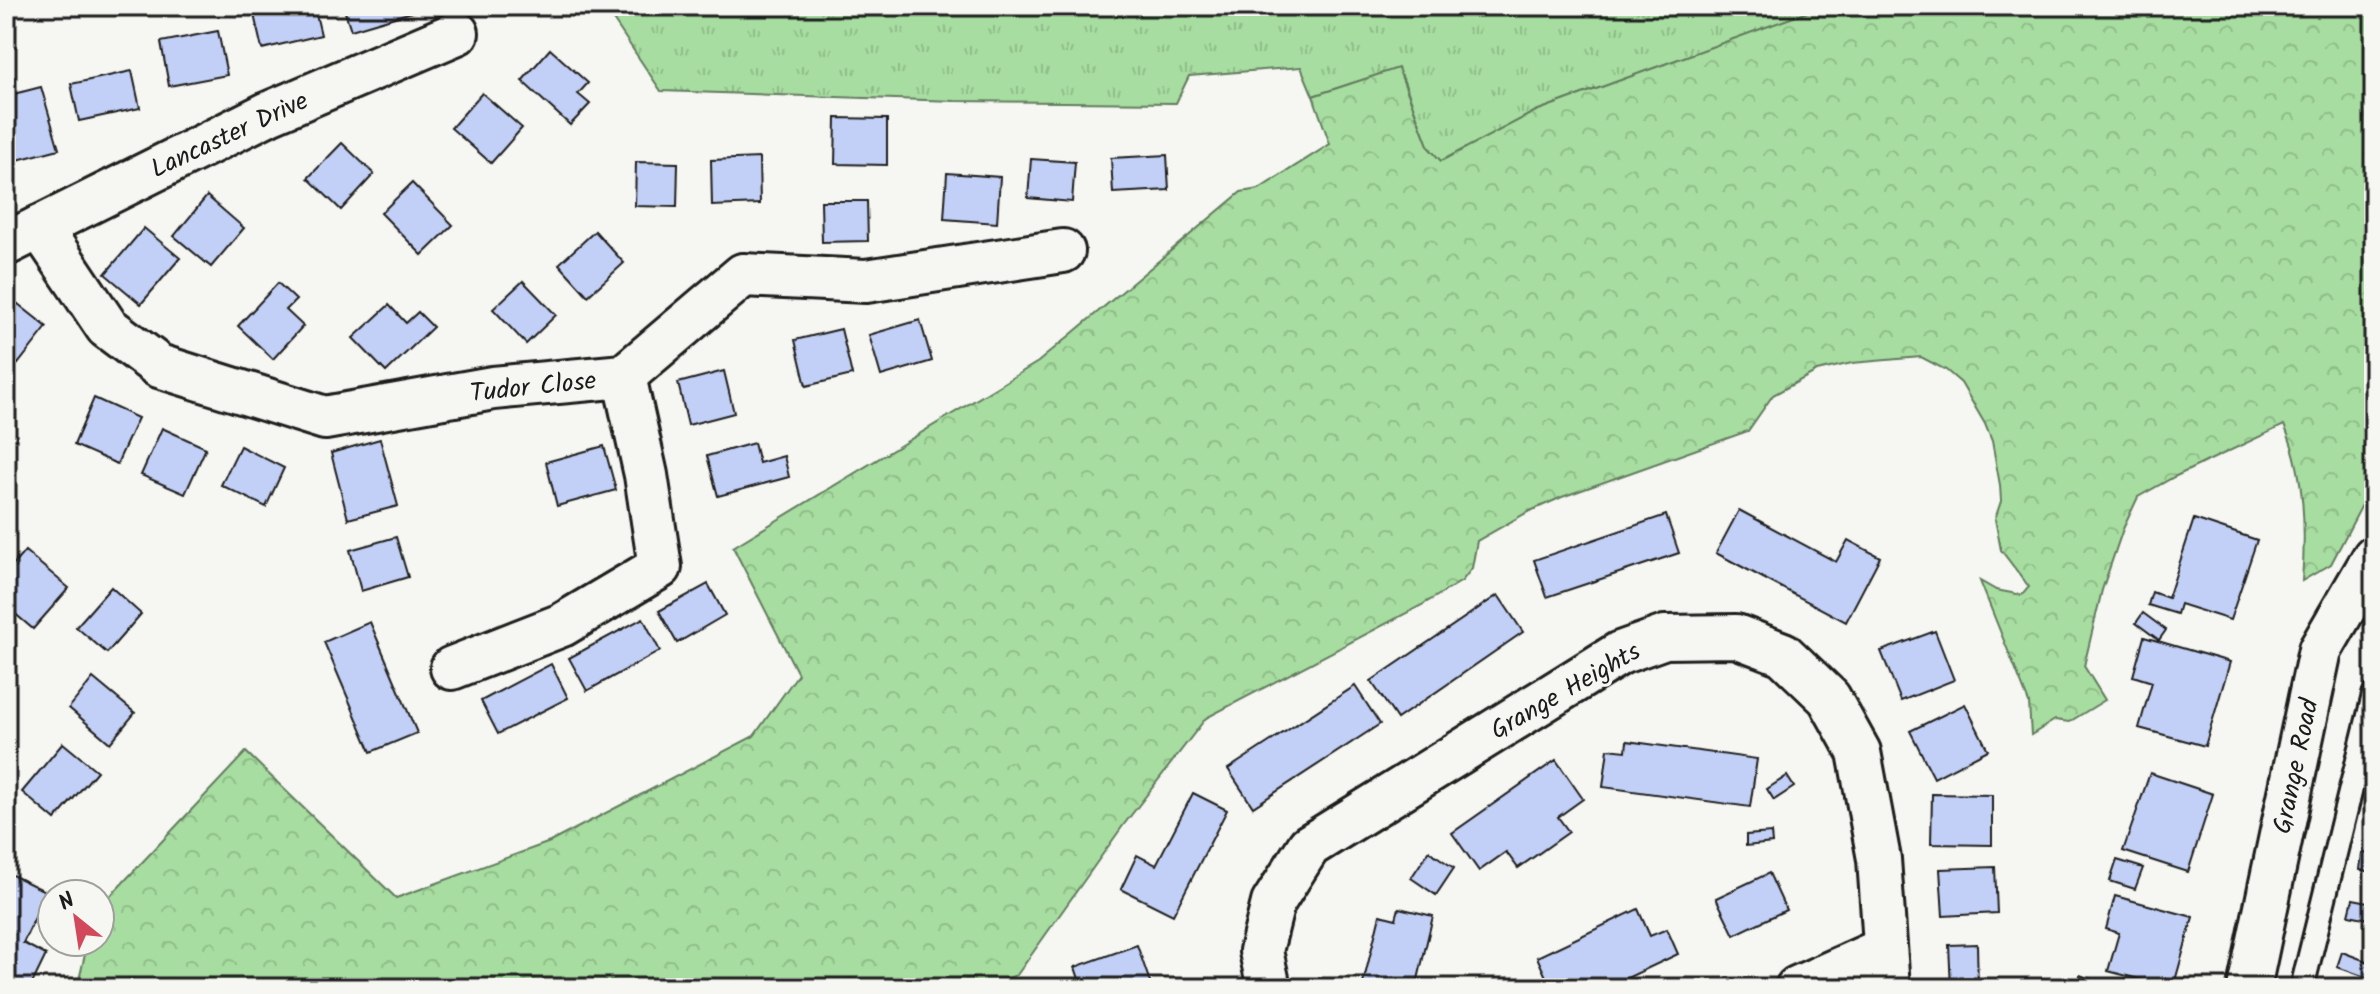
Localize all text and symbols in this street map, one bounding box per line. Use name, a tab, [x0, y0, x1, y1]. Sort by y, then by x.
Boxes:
street label: Lancaster Drive	[144, 81, 316, 191]
street label: Tudor Close	[468, 360, 599, 415]
street label: Grange Heights	[1483, 632, 1649, 752]
street label: Grange Road	[2262, 694, 2332, 838]
north arrow	[36, 878, 116, 958]
text: N	[52, 884, 82, 921]

